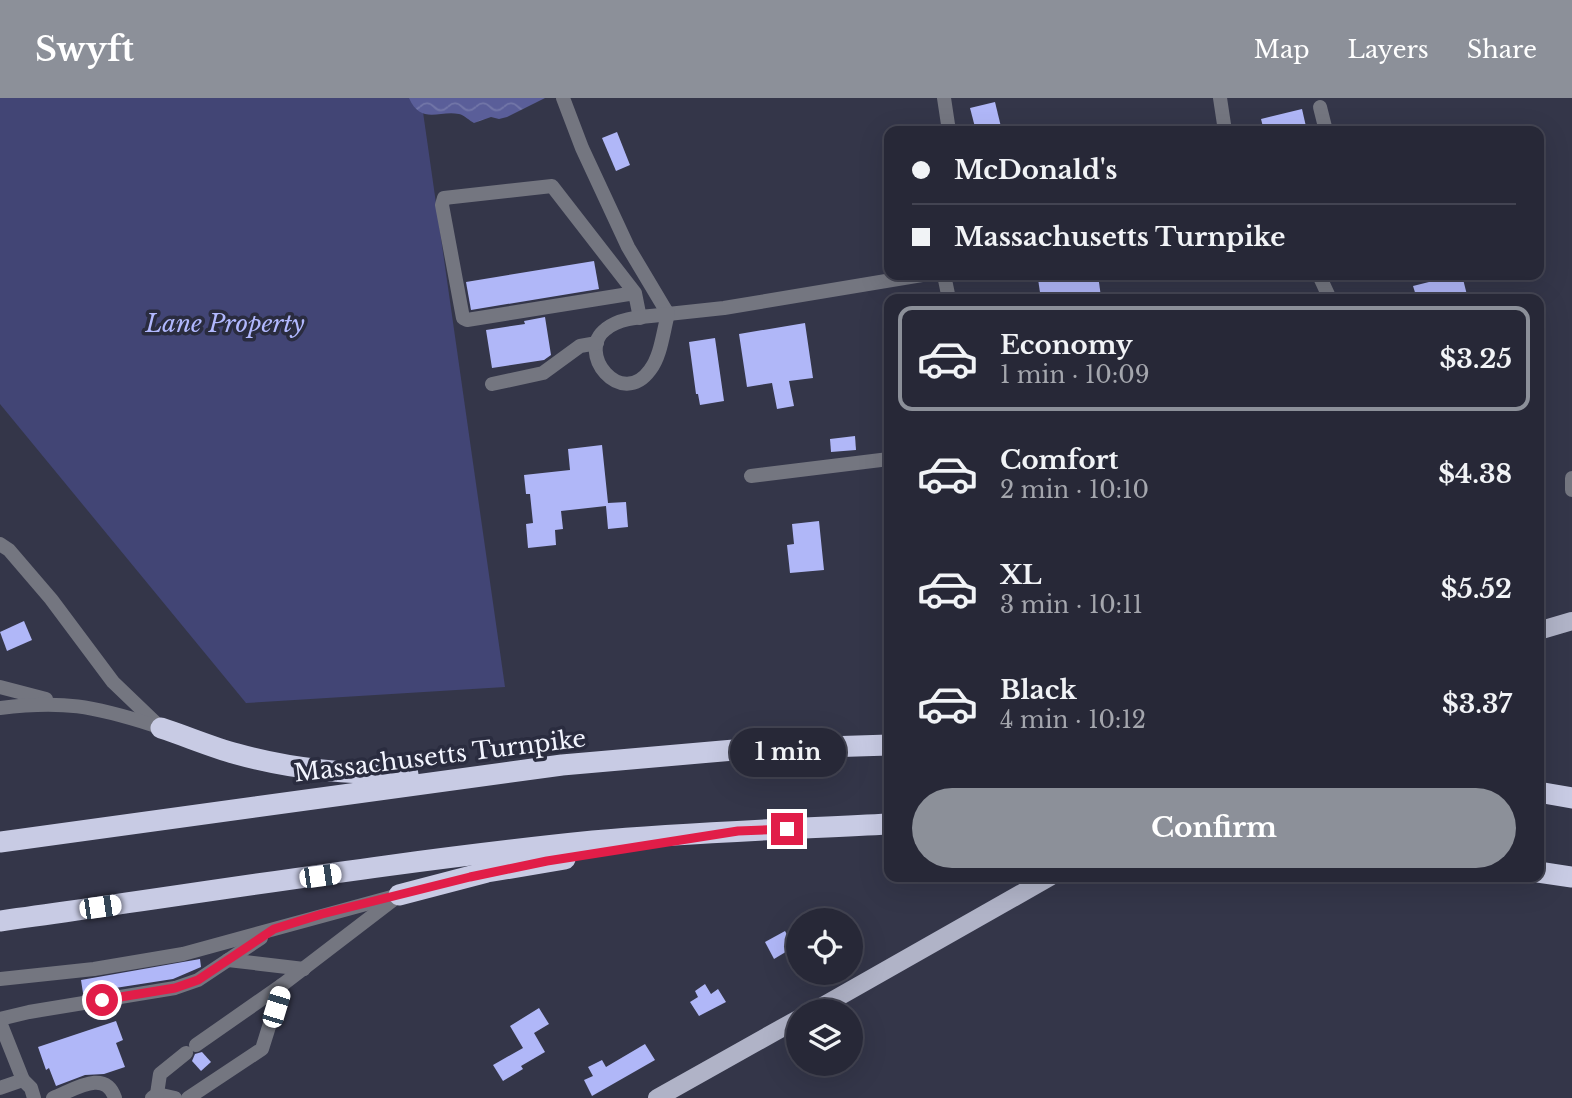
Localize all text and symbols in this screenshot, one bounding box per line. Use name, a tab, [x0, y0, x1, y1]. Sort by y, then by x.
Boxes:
text: Swyft	[35, 29, 134, 70]
text: Map	[1254, 35, 1310, 64]
text: Layers	[1348, 35, 1429, 64]
text: Share	[1467, 35, 1537, 64]
text: McDonald's	[954, 154, 1117, 186]
text: Massachusetts Turnpike	[954, 221, 1285, 253]
park label: Lane Property	[144, 309, 305, 338]
icon: car	[916, 327, 979, 390]
text: Economy	[1000, 329, 1133, 361]
text: $3.25	[1440, 343, 1512, 375]
text: 1 min · 10:09	[1000, 361, 1149, 389]
icon: car	[916, 442, 979, 505]
text: Comfort	[1000, 444, 1118, 476]
text: $4.38	[1438, 458, 1512, 490]
text: 2 min · 10:10	[1000, 476, 1149, 504]
icon: car	[916, 557, 979, 620]
text: XL	[1000, 559, 1042, 591]
text: $5.52	[1441, 573, 1512, 605]
text: 3 min · 10:11	[1000, 591, 1143, 619]
icon: car	[916, 672, 979, 735]
text: Black	[1000, 674, 1077, 706]
text: $3.37	[1442, 688, 1512, 720]
text: 4 min · 10:12	[1000, 706, 1146, 734]
street label: Massachusetts Turnpike	[292, 723, 588, 788]
callout: 1 min	[729, 728, 845, 776]
text: 1 min	[755, 738, 821, 766]
button: Confirm	[912, 788, 1516, 868]
route end	[771, 813, 803, 845]
car	[298, 863, 343, 889]
car	[78, 894, 123, 920]
map controls	[786, 908, 863, 1076]
button: locate	[786, 908, 863, 985]
route start	[86, 984, 118, 1016]
car	[260, 984, 293, 1030]
button: layers	[786, 999, 863, 1076]

